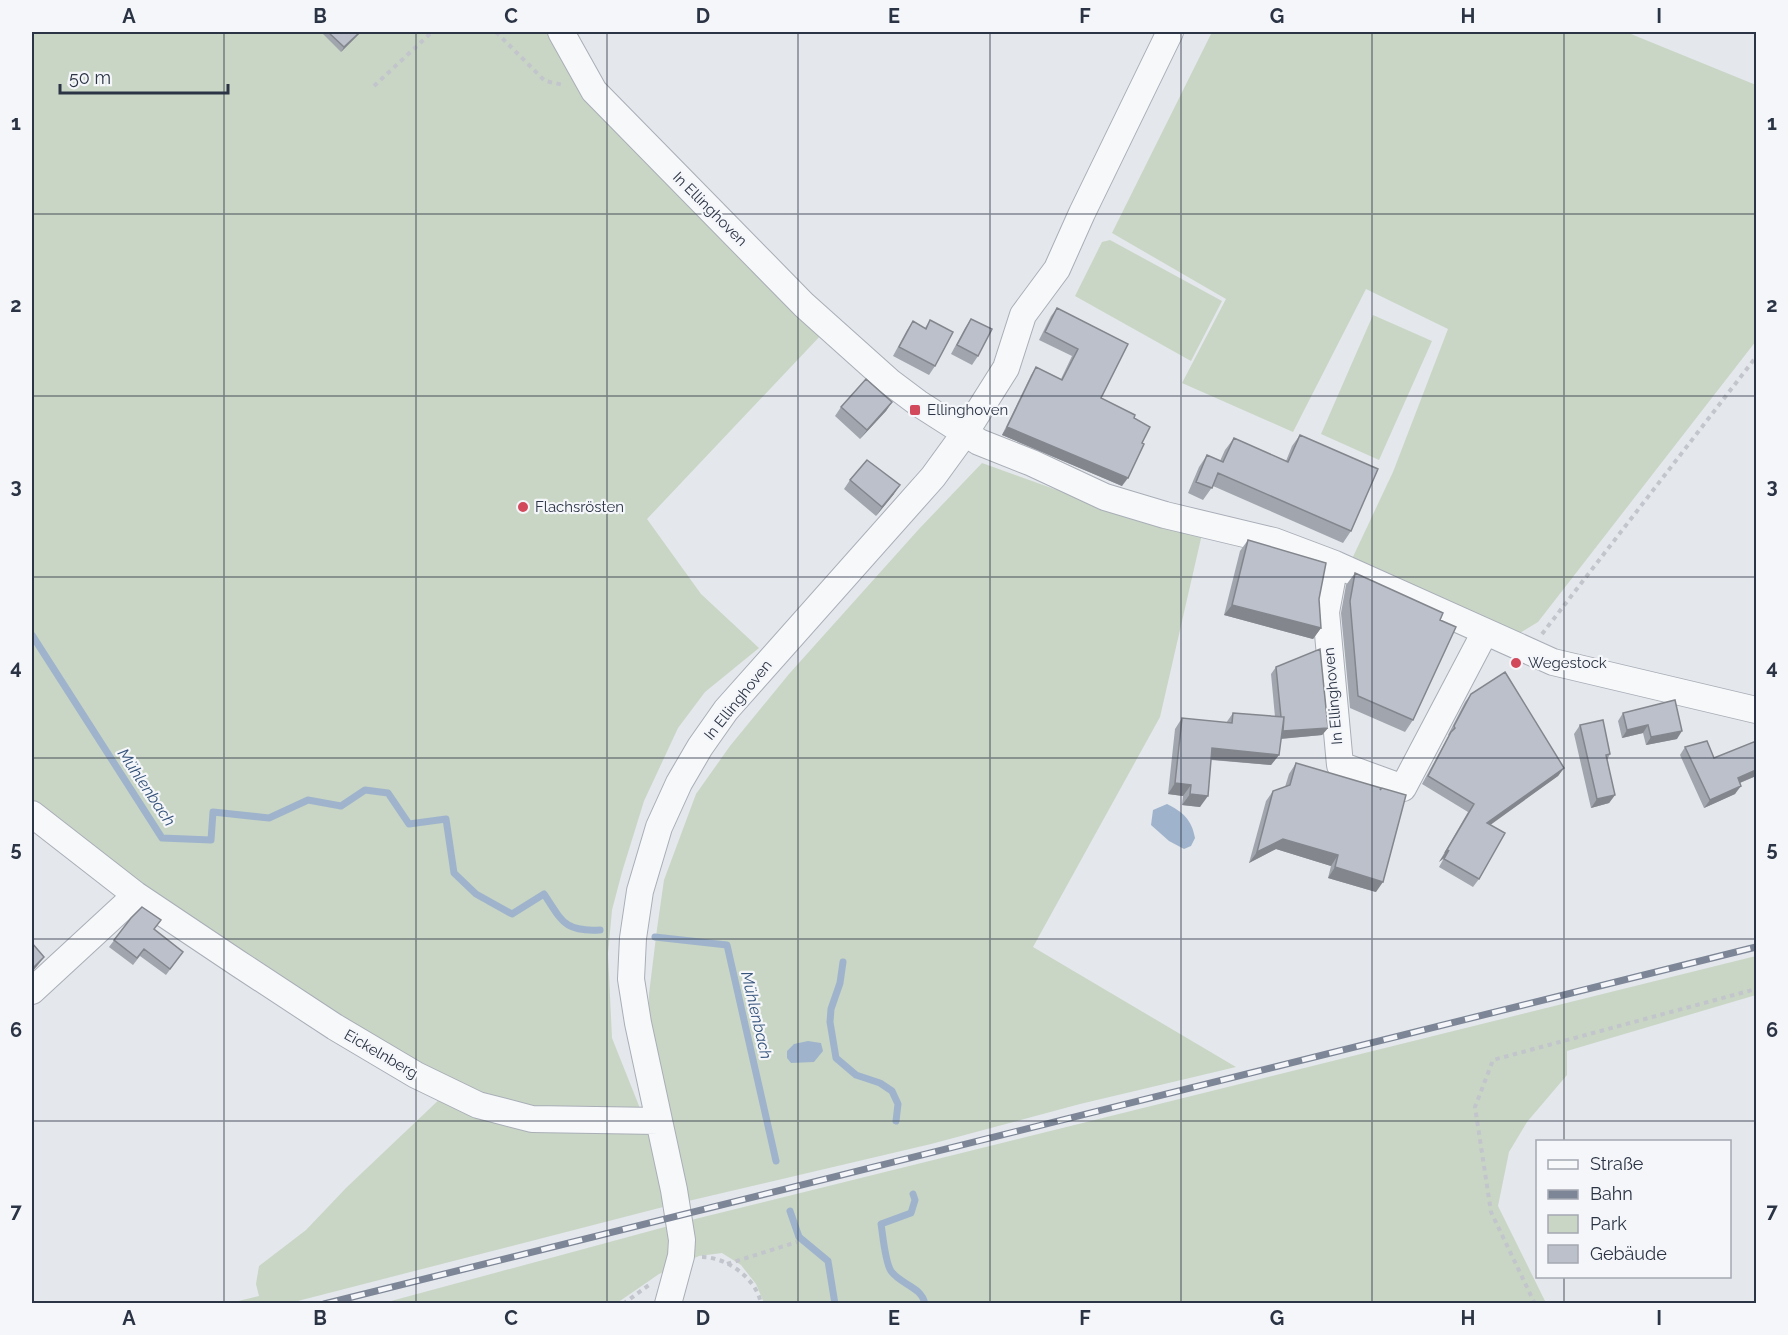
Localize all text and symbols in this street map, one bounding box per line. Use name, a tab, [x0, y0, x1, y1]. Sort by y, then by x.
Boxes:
text: A	[122, 4, 136, 28]
text: B	[313, 4, 327, 28]
text: C	[504, 4, 518, 28]
text: D	[696, 4, 710, 28]
text: E	[888, 4, 900, 28]
text: F	[1079, 4, 1091, 28]
text: G	[1270, 4, 1284, 28]
text: H	[1461, 4, 1475, 28]
text: I	[1656, 4, 1662, 28]
scale bar	[60, 57, 228, 95]
text: 50 m	[69, 67, 111, 88]
text: 1	[11, 111, 21, 135]
text: 1	[1767, 111, 1777, 135]
street label: In Ellinghoven	[669, 168, 751, 250]
text: 2	[10, 293, 22, 317]
text: 2	[1766, 293, 1778, 317]
place label: Ellinghoven	[927, 401, 1008, 419]
marker: Ellinghoven	[908, 403, 922, 417]
text: 3	[10, 474, 22, 498]
text: 3	[1766, 474, 1778, 498]
place label: Flachsrösten	[535, 498, 624, 516]
marker: Flachsrösten	[516, 500, 530, 514]
street label: In Ellinghoven	[1320, 647, 1346, 745]
place label: Wegestock	[1528, 654, 1607, 672]
text: 4	[10, 655, 22, 679]
text: 4	[1766, 655, 1778, 679]
street label: In Ellinghoven	[700, 656, 776, 744]
marker: Wegestock	[1509, 656, 1523, 670]
water label: Mühlenbach	[114, 745, 180, 830]
text: 5	[10, 837, 22, 861]
text: 5	[1766, 837, 1778, 861]
water label: Mühlenbach	[737, 969, 776, 1061]
text: 6	[10, 1018, 22, 1042]
text: 6	[1766, 1018, 1778, 1042]
street label: Eickelnberg	[341, 1026, 421, 1082]
legend	[1536, 1140, 1731, 1278]
text: Straße	[1590, 1153, 1644, 1174]
text: Bahn	[1590, 1183, 1633, 1204]
text: 7	[10, 1199, 22, 1223]
text: 7	[1766, 1199, 1778, 1223]
text: Park	[1590, 1213, 1627, 1234]
text: Gebäude	[1590, 1243, 1667, 1264]
text: A	[122, 1306, 136, 1330]
text: B	[313, 1306, 327, 1330]
text: C	[504, 1306, 518, 1330]
text: D	[696, 1306, 710, 1330]
text: E	[888, 1306, 900, 1330]
text: F	[1079, 1306, 1091, 1330]
text: G	[1270, 1306, 1284, 1330]
text: H	[1461, 1306, 1475, 1330]
text: I	[1656, 1306, 1662, 1330]

